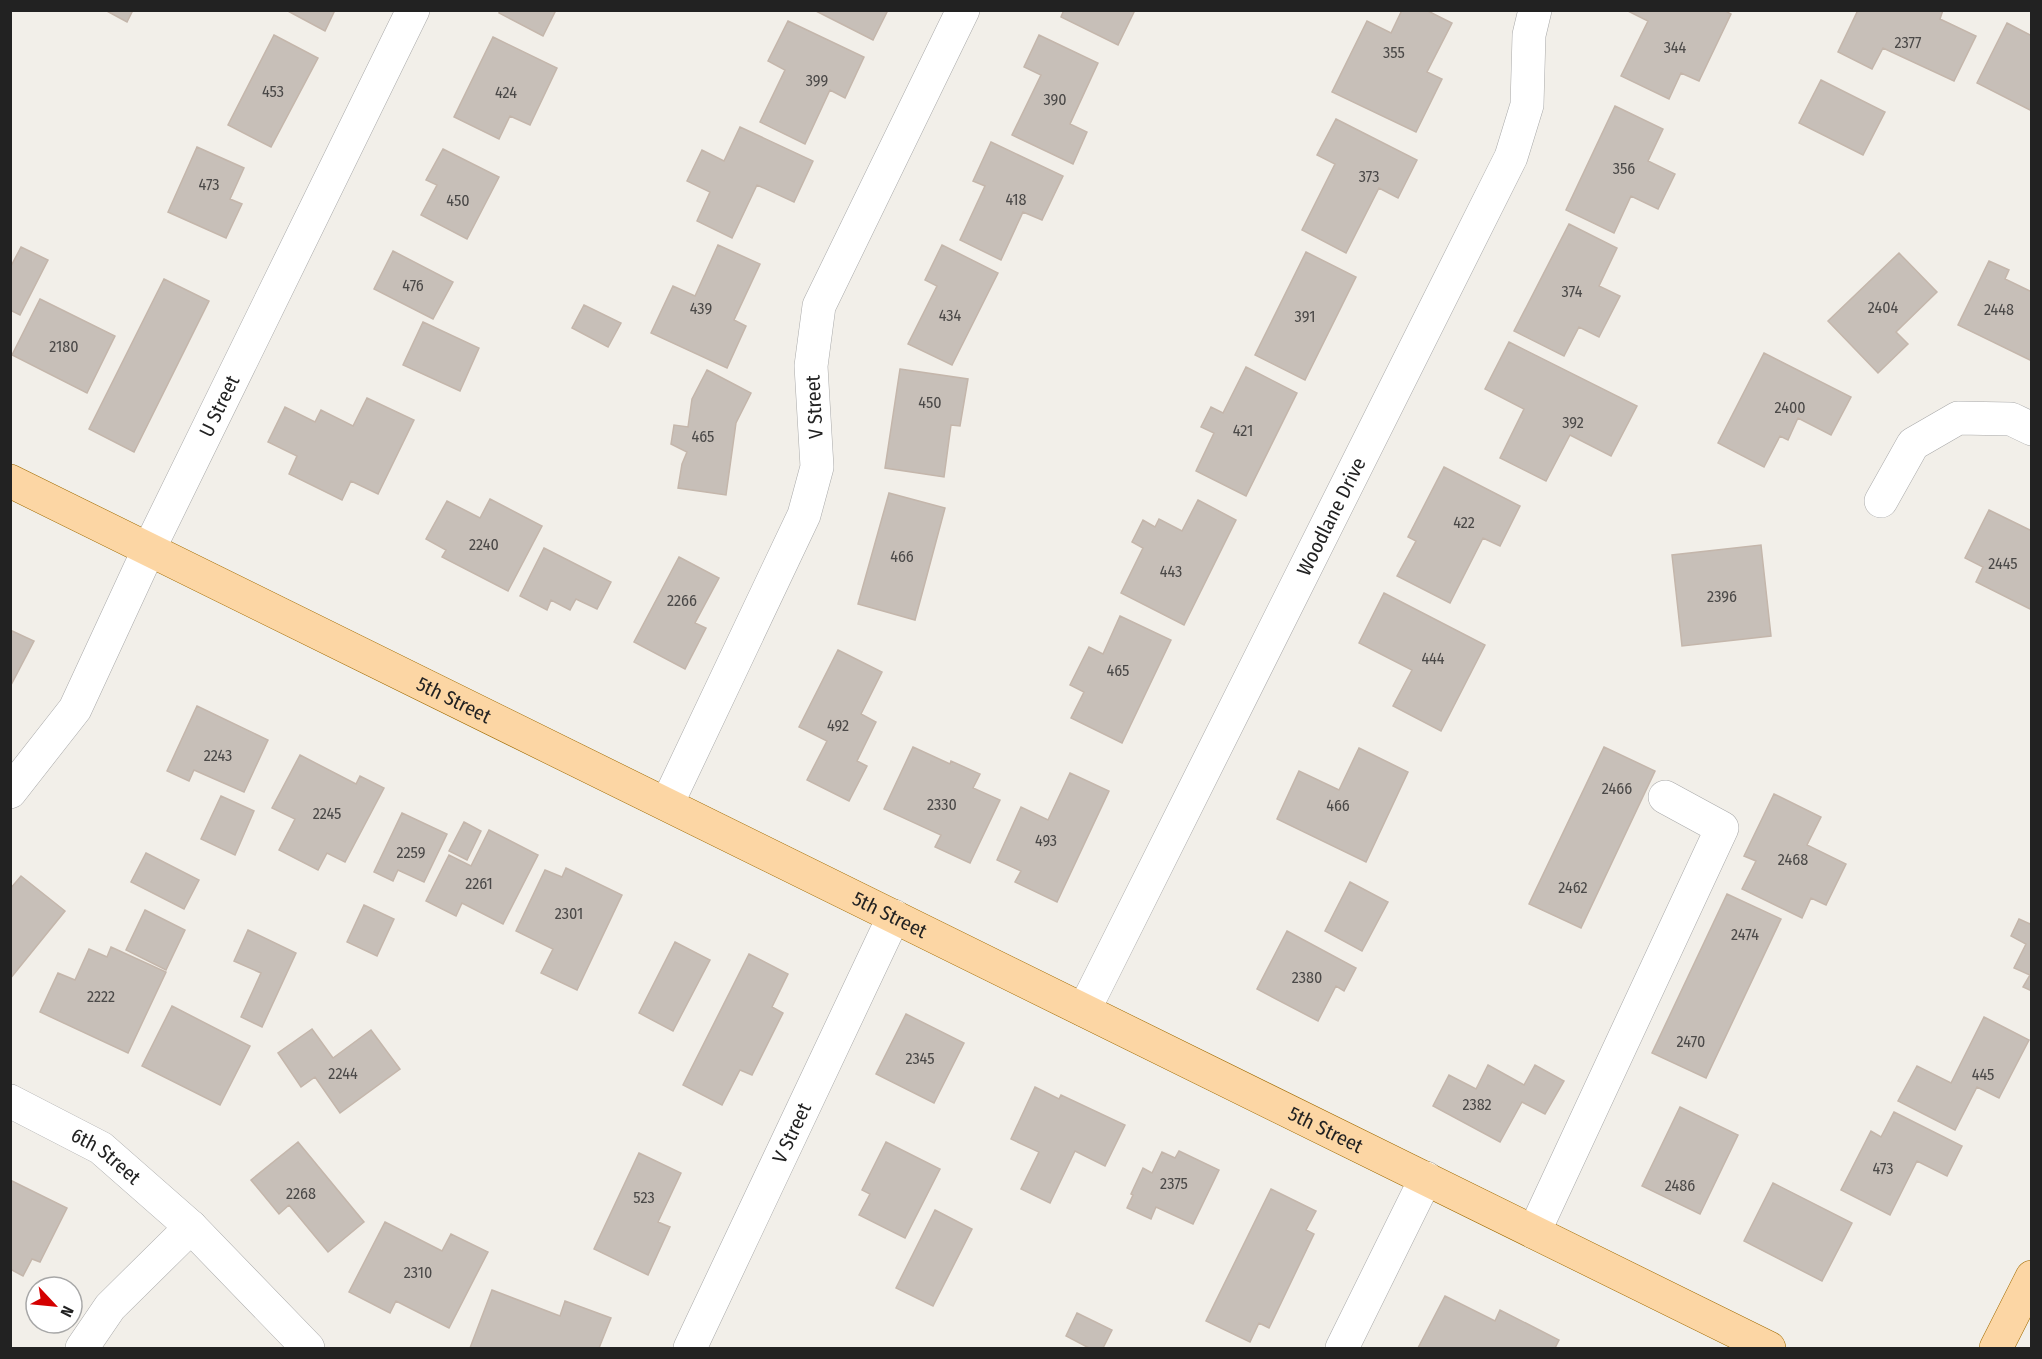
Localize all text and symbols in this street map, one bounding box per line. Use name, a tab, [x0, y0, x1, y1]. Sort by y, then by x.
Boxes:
house number: 2377	[1894, 33, 1922, 52]
house number: 344	[1664, 38, 1687, 57]
house number: 355	[1383, 43, 1405, 62]
house number: 399	[806, 71, 829, 90]
house number: 453	[262, 82, 284, 101]
house number: 424	[495, 83, 517, 102]
house number: 390	[1043, 90, 1067, 109]
house number: 356	[1613, 159, 1635, 178]
house number: 373	[1359, 167, 1379, 186]
house number: 473	[198, 175, 220, 194]
house number: 418	[1005, 190, 1027, 209]
house number: 450	[446, 191, 470, 210]
house number: 476	[402, 276, 424, 295]
house number: 374	[1562, 282, 1583, 301]
house number: 2404	[1868, 298, 1899, 317]
house number: 439	[690, 299, 712, 318]
house number: 2448	[1984, 300, 2014, 319]
house number: 434	[939, 306, 961, 325]
house number: 391	[1295, 307, 1315, 326]
house number: 2180	[49, 337, 79, 356]
street label: U Street	[194, 371, 244, 441]
street label: V Street	[800, 374, 828, 440]
house number: 450	[918, 393, 942, 412]
house number: 2400	[1774, 398, 1806, 417]
house number: 392	[1562, 413, 1584, 432]
house number: 421	[1233, 421, 1253, 440]
house number: 465	[692, 427, 714, 446]
street label: Woodlane Drive	[1291, 453, 1371, 579]
house number: 422	[1453, 513, 1475, 532]
house number: 2240	[469, 535, 499, 554]
house number: 466	[890, 547, 914, 566]
house number: 2445	[1988, 554, 2018, 573]
house number: 443	[1160, 562, 1182, 581]
house number: 2396	[1707, 587, 1737, 606]
house number: 2266	[667, 591, 697, 610]
house number: 444	[1421, 649, 1445, 668]
house number: 465	[1107, 661, 1129, 680]
street label: 5th Street	[413, 671, 496, 729]
house number: 492	[827, 716, 849, 735]
house number: 2243	[204, 746, 232, 765]
house number: 2466	[1602, 779, 1632, 798]
house number: 2330	[927, 795, 957, 814]
house number: 466	[1326, 796, 1350, 815]
house number: 2245	[313, 804, 341, 823]
house number: 493	[1035, 831, 1057, 850]
house number: 2259	[397, 843, 426, 862]
house number: 2468	[1778, 850, 1808, 869]
house number: 2261	[465, 874, 493, 893]
house number: 2462	[1558, 878, 1588, 897]
street label: 5th Street	[849, 886, 932, 943]
house number: 2301	[555, 904, 583, 923]
house number: 2474	[1731, 925, 1759, 944]
house number: 2380	[1292, 968, 1322, 987]
house number: 2222	[87, 987, 115, 1006]
house number: 2470	[1677, 1032, 1705, 1051]
house number: 2345	[905, 1049, 935, 1068]
house number: 2244	[328, 1064, 358, 1083]
house number: 445	[1972, 1065, 1994, 1084]
house number: 2382	[1462, 1095, 1492, 1114]
street label: V Street	[767, 1098, 816, 1167]
street label: 5th Street	[1285, 1101, 1367, 1158]
street label: 6th Street	[67, 1123, 146, 1190]
house number: 473	[1872, 1159, 1894, 1178]
house number: 2375	[1160, 1174, 1188, 1193]
house number: 2486	[1665, 1176, 1695, 1195]
house number: 2268	[286, 1184, 316, 1203]
house number: 523	[633, 1188, 655, 1207]
house number: 2310	[404, 1263, 432, 1282]
north arrow	[24, 1275, 84, 1335]
text: N	[56, 1303, 78, 1320]

